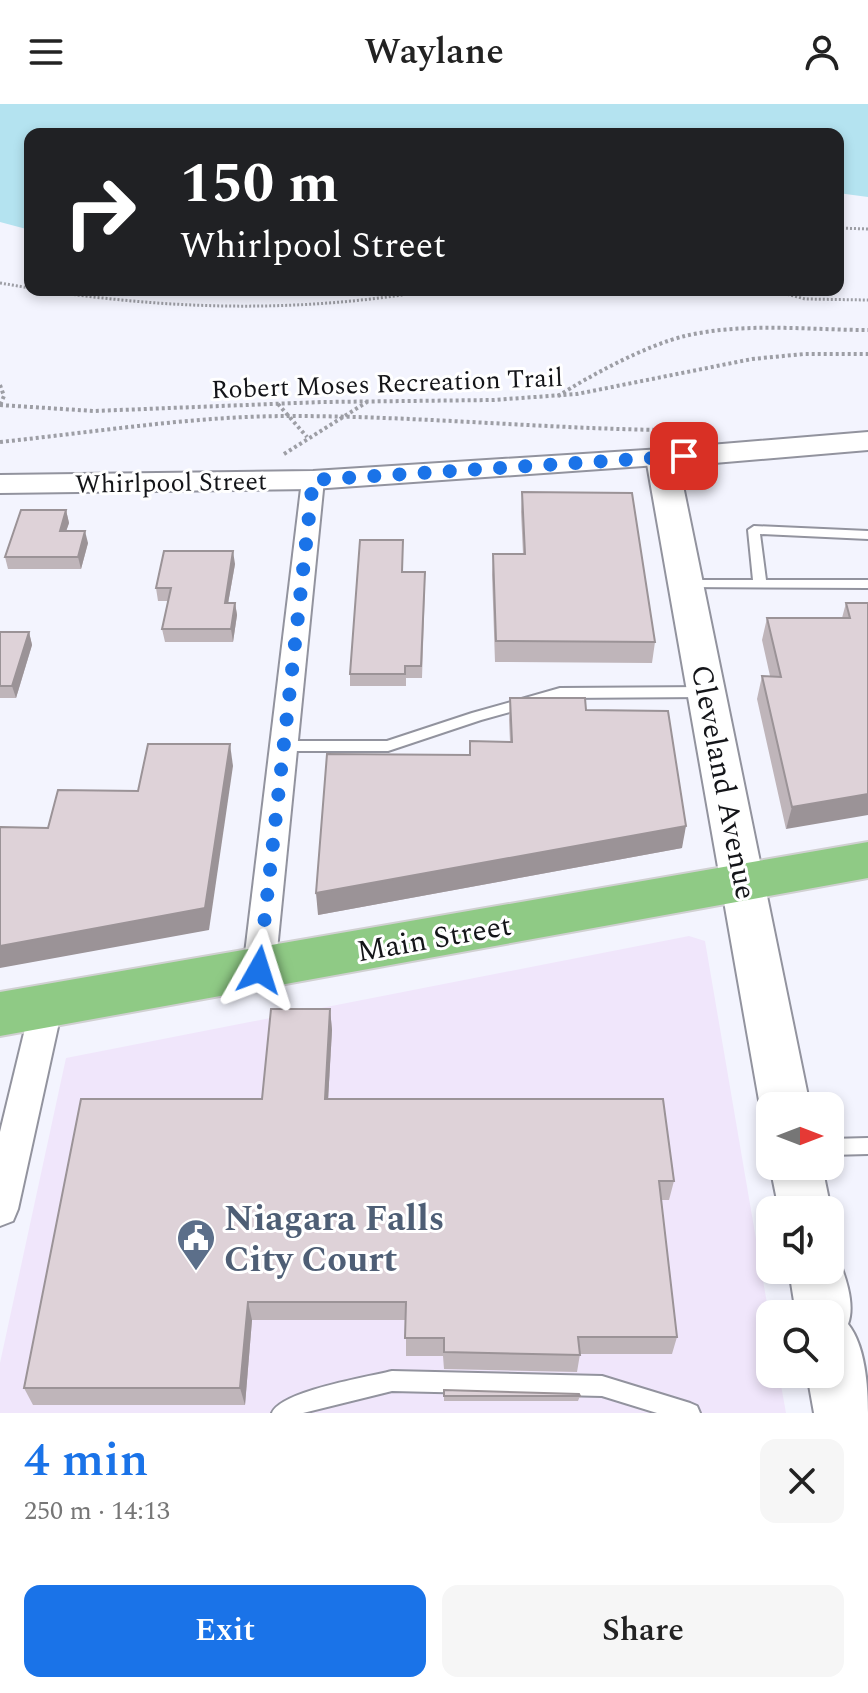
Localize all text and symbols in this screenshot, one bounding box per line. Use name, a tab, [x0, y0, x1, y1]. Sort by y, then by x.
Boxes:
text: Waylane	[364, 25, 504, 80]
icon: menu	[24, 30, 68, 74]
icon: person	[800, 30, 844, 74]
text: 150 m	[180, 142, 339, 227]
icon: right	[48, 160, 152, 264]
text: Whirlpool Street	[180, 219, 446, 274]
street label: Robert Moses Recreation Trail	[211, 358, 563, 410]
pin	[650, 422, 718, 490]
icon: arrive	[662, 434, 706, 478]
street label: Whirlpool Street	[75, 461, 267, 505]
street label: Cleveland Avenue	[678, 661, 768, 904]
street label: Main Street	[353, 903, 515, 975]
position arrow	[217, 928, 301, 1012]
north arrow	[756, 1092, 844, 1180]
map controls	[756, 1092, 844, 1388]
place label: Niagara Falls City Court	[224, 1192, 445, 1288]
button: sound	[756, 1196, 844, 1284]
public building icon: Niagara Falls City Court	[175, 1217, 217, 1272]
button: search	[756, 1300, 844, 1388]
text: 4 min	[24, 1424, 149, 1497]
button: close	[760, 1439, 844, 1523]
text: 250 m · 14:13	[24, 1491, 170, 1531]
button: Exit	[24, 1585, 426, 1677]
button: Share	[442, 1585, 844, 1677]

